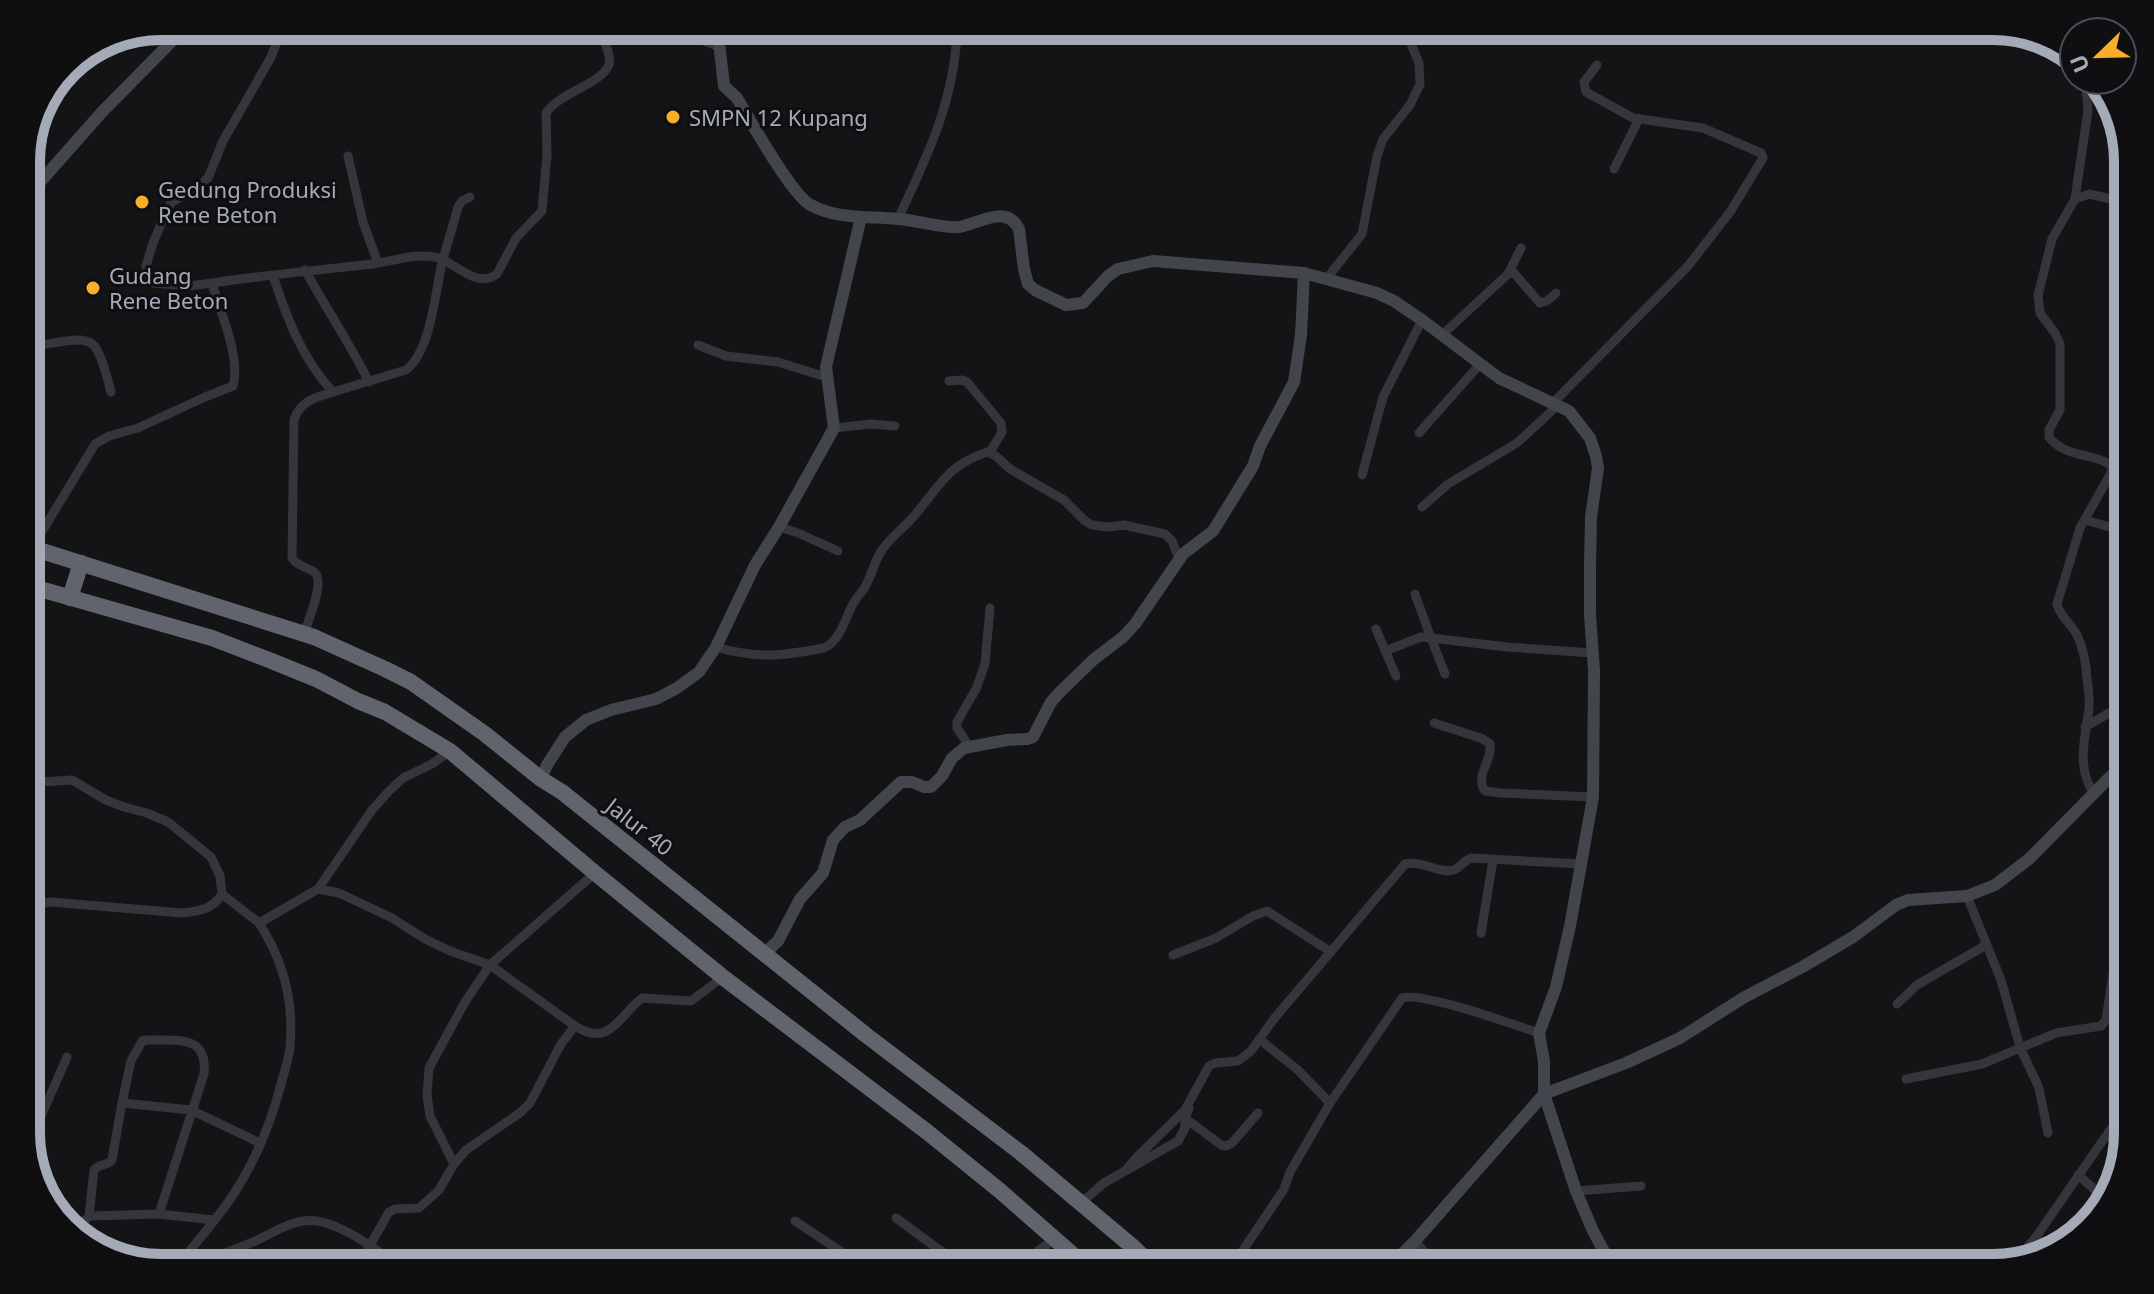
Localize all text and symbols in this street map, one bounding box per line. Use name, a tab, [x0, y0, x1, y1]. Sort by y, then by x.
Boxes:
north arrow	[2058, 16, 2138, 96]
text: U	[2062, 51, 2096, 78]
place label: SMPN 12 Kupang	[689, 102, 868, 132]
marker: SMPN 12 Kupang	[664, 108, 682, 126]
place label: Gedung Produksi Rene Beton	[158, 174, 337, 229]
marker: Gedung Produksi Rene Beton	[133, 193, 151, 211]
place label: Gudang Rene Beton	[109, 260, 228, 315]
marker: Gudang Rene Beton	[84, 279, 102, 297]
street label: Jalur 40	[599, 789, 680, 862]

